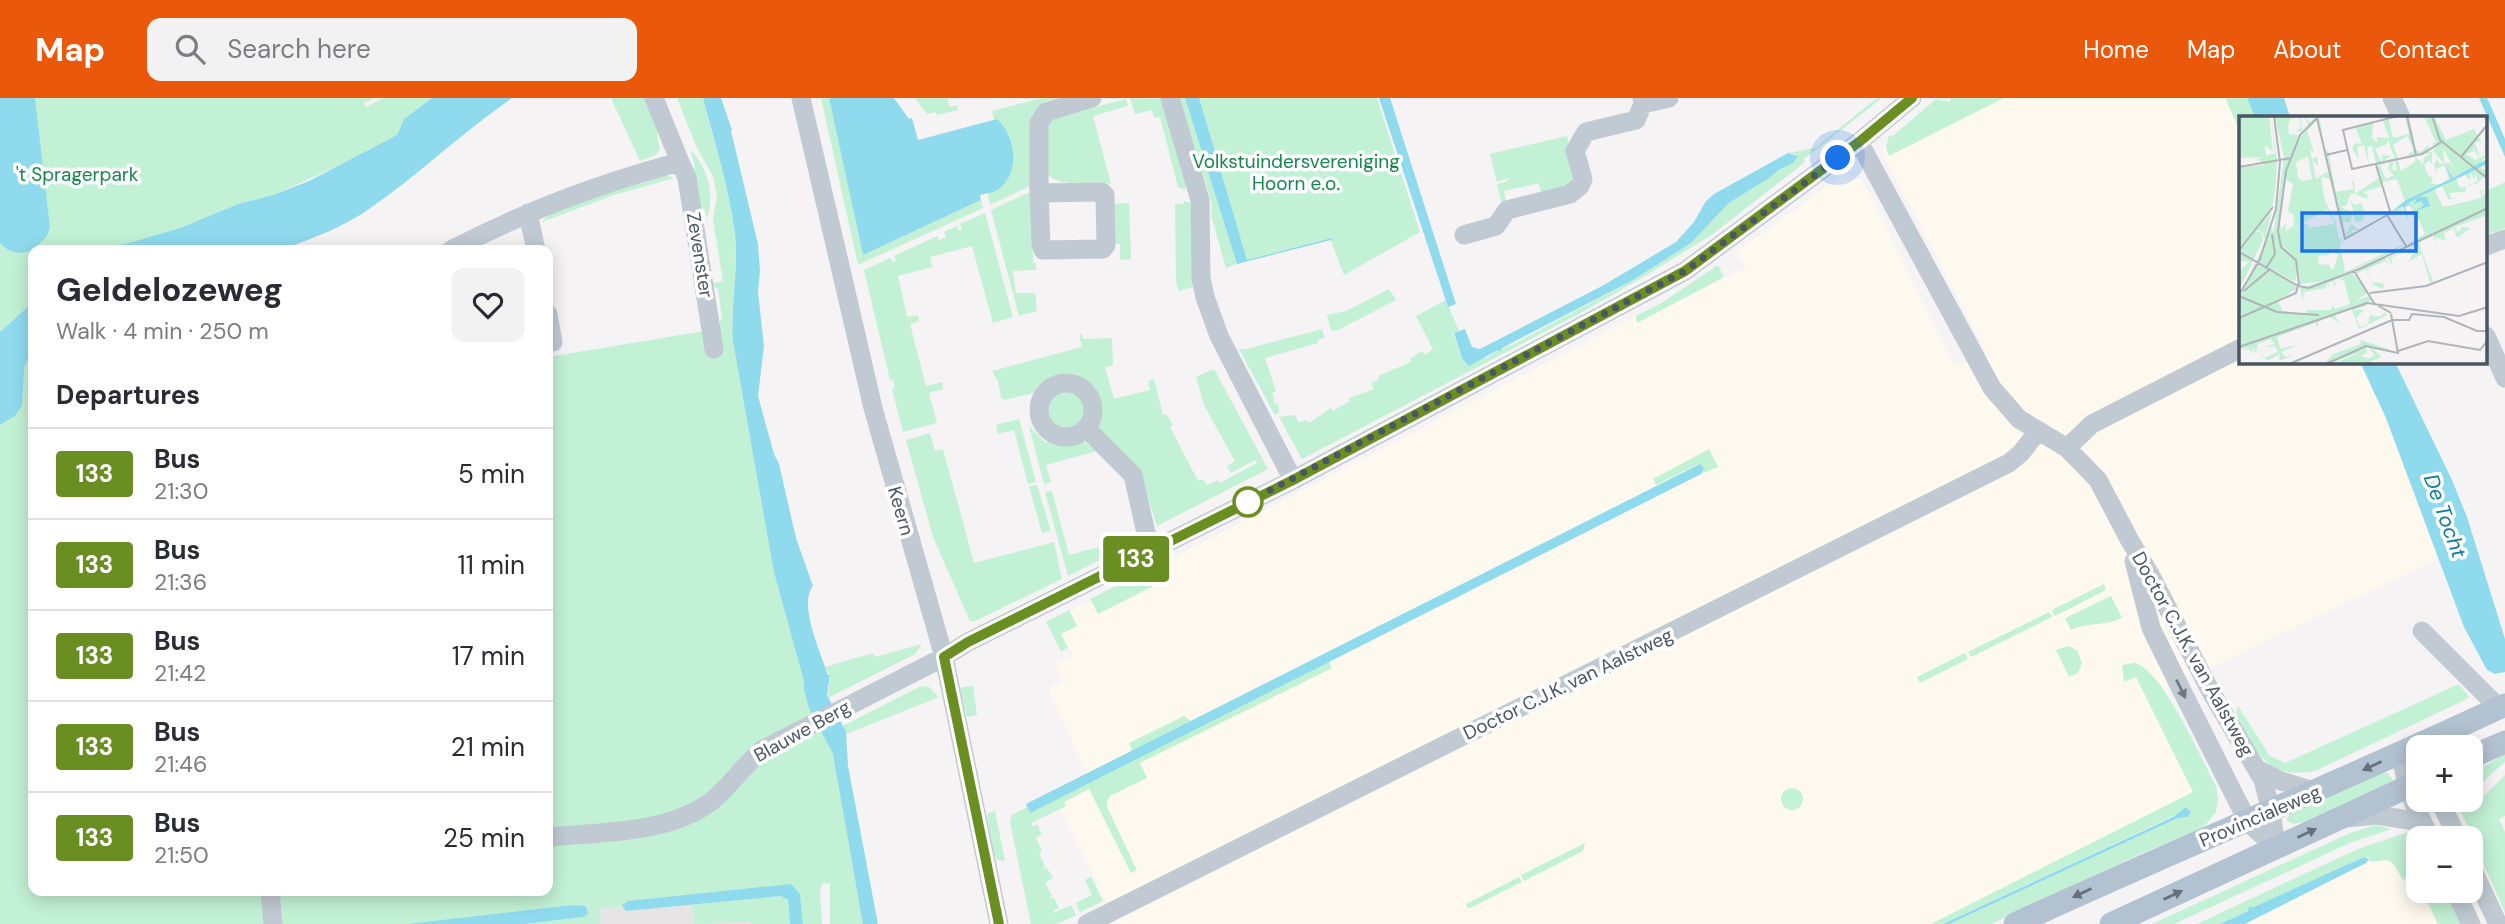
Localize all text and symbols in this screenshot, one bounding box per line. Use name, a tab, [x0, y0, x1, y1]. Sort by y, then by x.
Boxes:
search box	[147, 18, 637, 81]
text: Map	[35, 28, 105, 71]
icon: search	[171, 30, 209, 68]
text: Search here	[227, 32, 371, 66]
text: Home	[2083, 34, 2149, 65]
text: Map	[2187, 34, 2235, 65]
text: About	[2273, 34, 2342, 65]
text: Contact	[2380, 34, 2470, 65]
inset map	[2239, 116, 2488, 364]
your location	[1820, 140, 1855, 175]
park label: Volkstuindersvereniging Hoorn e.o.	[1192, 149, 1400, 196]
park label: 't Spragerpark	[16, 162, 139, 187]
street label: Zevenster	[681, 211, 719, 299]
text: Geldelozeweg	[56, 268, 283, 311]
button: heart	[451, 268, 525, 342]
text: Walk · 4 min · 250 m	[56, 316, 269, 346]
text: Departures	[56, 378, 200, 412]
text: Bus	[154, 442, 200, 476]
text: 5 min	[458, 457, 525, 491]
text: 133	[76, 458, 113, 489]
water label: De Tocht	[2417, 470, 2473, 563]
text: 21:30	[154, 476, 208, 506]
street label: Keern	[882, 484, 920, 538]
unlabelled marker	[1233, 487, 1263, 517]
text: Bus	[154, 533, 200, 567]
line badge: 133	[1096, 536, 1176, 582]
text: 133	[1117, 543, 1155, 574]
street label: Doctor C.J.K. van Aalstweg	[2126, 547, 2260, 761]
text: 11 min	[458, 548, 525, 582]
text: 133	[76, 549, 113, 580]
text: 21:36	[154, 567, 207, 597]
street label: Doctor C.J.K. van Aalstweg	[1459, 622, 1677, 746]
text: Bus	[154, 624, 200, 658]
text: 17 min	[452, 639, 525, 673]
text: 133	[76, 640, 113, 671]
text: 21:42	[154, 658, 206, 688]
one-way arrow	[2175, 679, 2187, 699]
street label: Blauwe Berg	[749, 694, 855, 768]
text: Bus	[154, 715, 200, 749]
text: 21 min	[451, 730, 525, 764]
text: 133	[76, 731, 113, 762]
map controls	[2406, 735, 2483, 903]
button: +	[2406, 735, 2483, 812]
text: 21:46	[154, 749, 207, 779]
one-way arrow	[2362, 761, 2382, 772]
street label: Provincialeweg	[2195, 779, 2325, 853]
text: Bus	[154, 806, 200, 840]
text: 25 min	[443, 821, 525, 855]
text: 133	[76, 822, 113, 853]
button: −	[2406, 826, 2483, 903]
one-way arrow	[2297, 828, 2317, 839]
text: 21:50	[154, 840, 209, 870]
one-way arrow	[2072, 888, 2093, 899]
one-way arrow	[2163, 889, 2183, 901]

